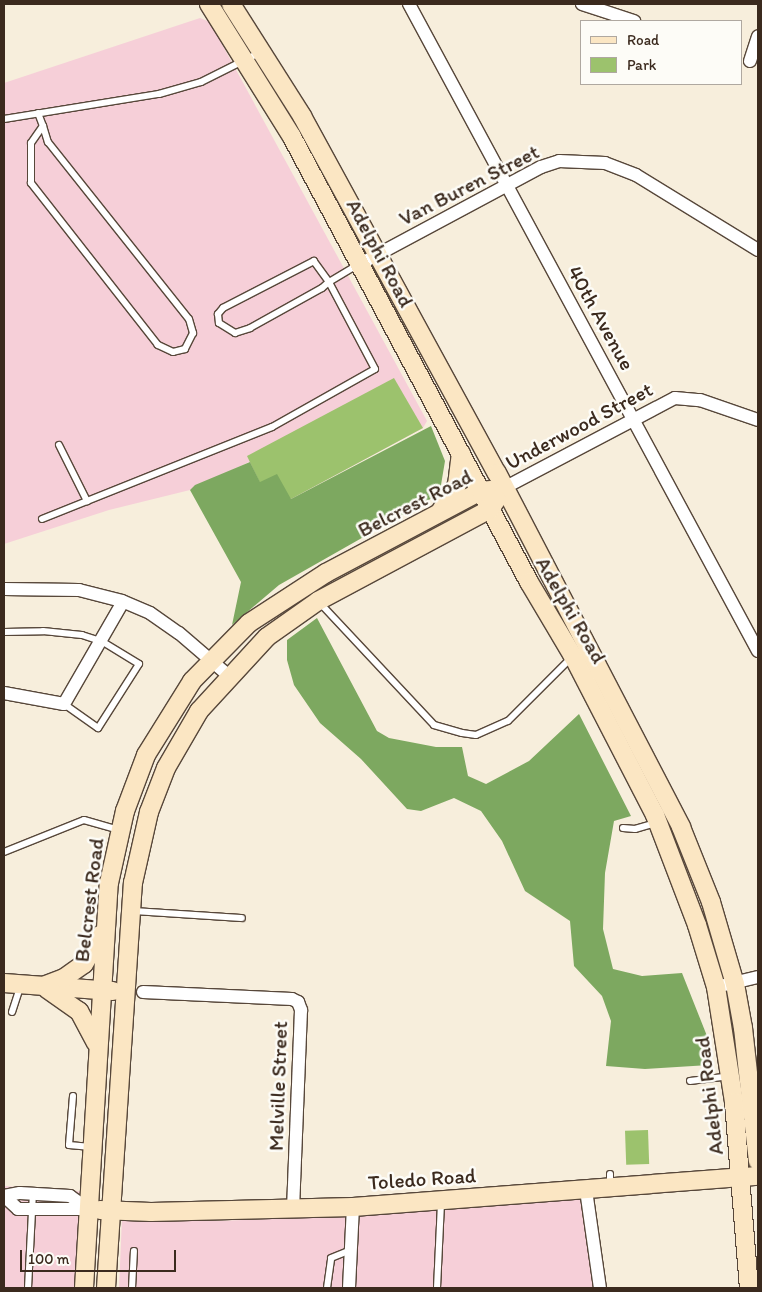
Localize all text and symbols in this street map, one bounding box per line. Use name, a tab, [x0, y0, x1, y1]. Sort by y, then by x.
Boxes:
legend	[580, 20, 742, 85]
text: Road	[627, 31, 659, 49]
text: Park	[627, 56, 657, 74]
street label: Van Buren Street	[395, 139, 543, 231]
street label: Adelphi Road	[341, 195, 419, 311]
street label: 40th Avenue	[562, 262, 640, 374]
street label: Underwood Street	[501, 377, 657, 475]
street label: Belcrest Road	[354, 464, 476, 542]
street label: Adelphi Road	[530, 552, 612, 668]
street label: Belcrest Road	[69, 837, 109, 963]
street label: Melville Street	[263, 1021, 293, 1151]
street label: Adelphi Road	[689, 1036, 729, 1156]
street label: Toledo Road	[367, 1163, 477, 1195]
scale bar	[22, 1240, 179, 1272]
text: 100 m	[28, 1250, 69, 1268]

